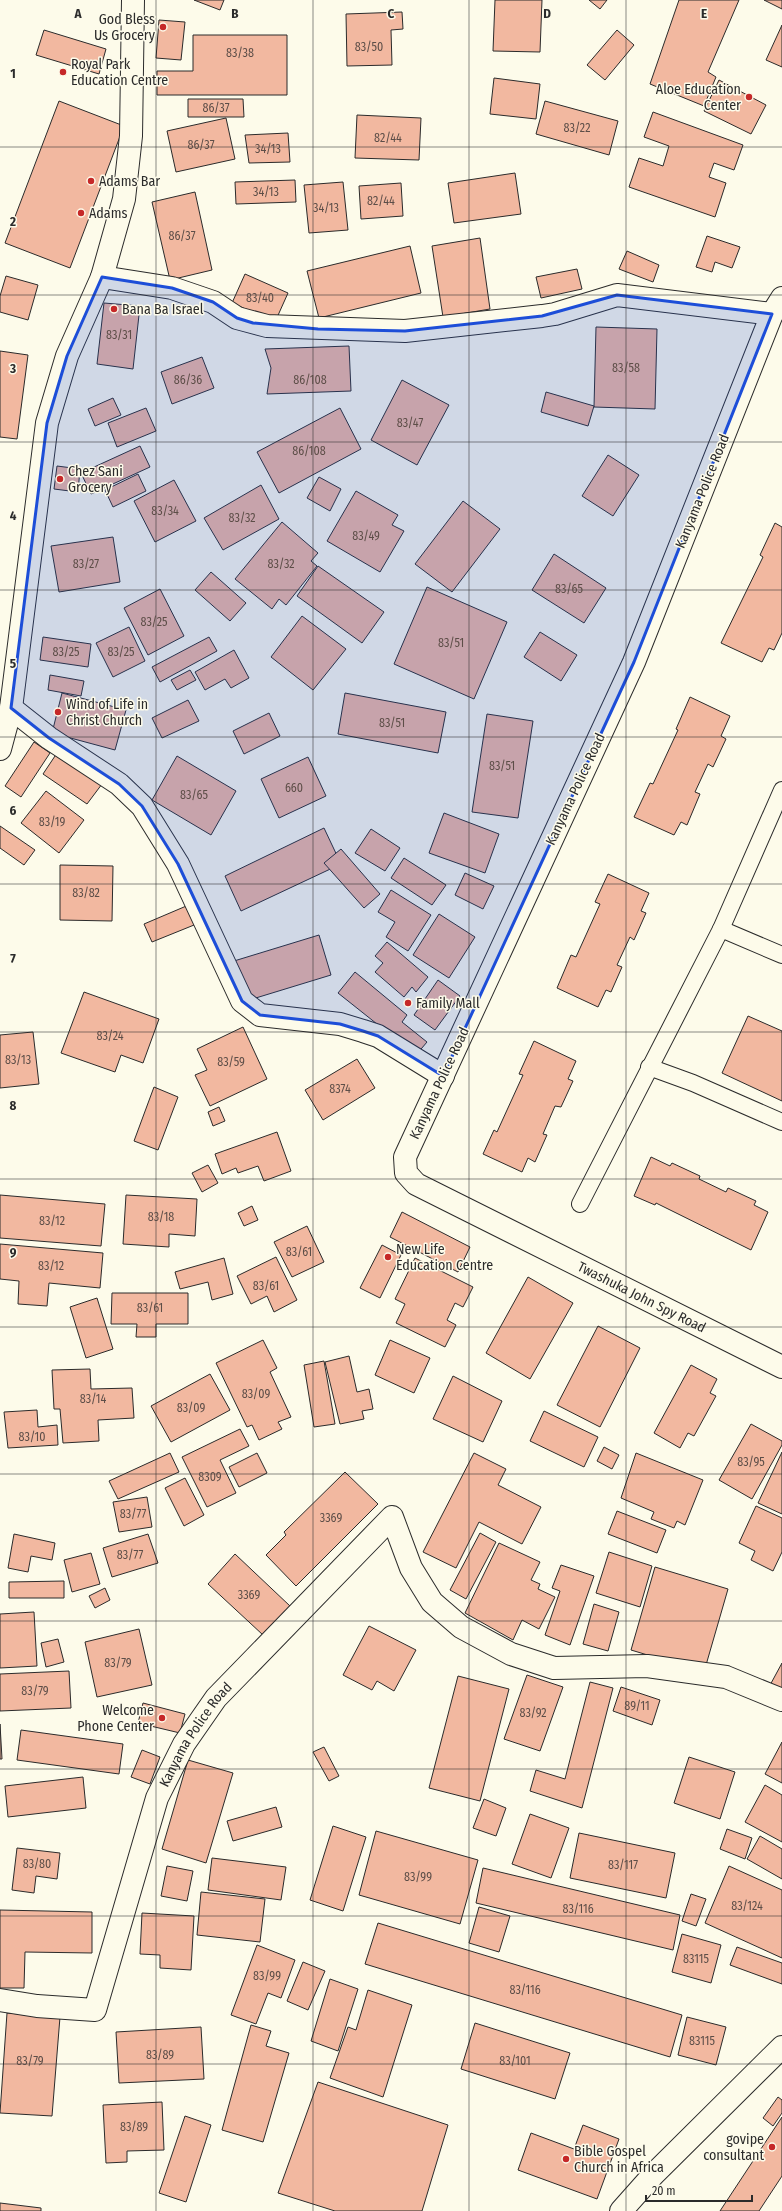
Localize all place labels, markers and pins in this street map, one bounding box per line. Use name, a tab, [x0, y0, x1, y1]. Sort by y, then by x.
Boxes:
place label: God Bless Us Grocery	[94, 11, 156, 44]
marker: God Bless Us Grocery	[158, 22, 168, 32]
place label: Royal Park Education Centre	[71, 56, 168, 89]
marker: Royal Park Education Centre	[58, 67, 68, 77]
place label: Aloe Education Center	[656, 81, 741, 114]
marker: Aloe Education Center	[744, 92, 754, 102]
place label: Adams Bar	[99, 173, 160, 190]
marker: Adams Bar	[86, 176, 96, 186]
place label: Adams	[89, 205, 127, 222]
marker: Adams	[76, 208, 86, 218]
place label: Bana Ba Israel	[122, 301, 204, 318]
marker: Bana Ba Israel	[109, 304, 119, 314]
place label: Chez Sani Grocery	[68, 463, 123, 496]
marker: Chez Sani Grocery	[55, 474, 65, 484]
place label: Wind of Life in Christ Church	[66, 696, 148, 729]
marker: Wind of Life in Christ Church	[53, 707, 63, 717]
place label: Family Mall	[416, 995, 480, 1012]
marker: Family Mall	[403, 998, 413, 1008]
place label: New Life Education Centre	[396, 1241, 493, 1274]
marker: New Life Education Centre	[383, 1252, 393, 1262]
place label: Welcome Phone Center	[77, 1702, 154, 1735]
marker: Welcome Phone Center	[157, 1713, 167, 1723]
place label: govipe consultant	[703, 2131, 764, 2164]
marker: govipe consultant	[767, 2142, 777, 2152]
place label: Bible Gospel Church in Africa	[574, 2143, 664, 2176]
marker: Bible Gospel Church in Africa	[561, 2154, 571, 2164]

